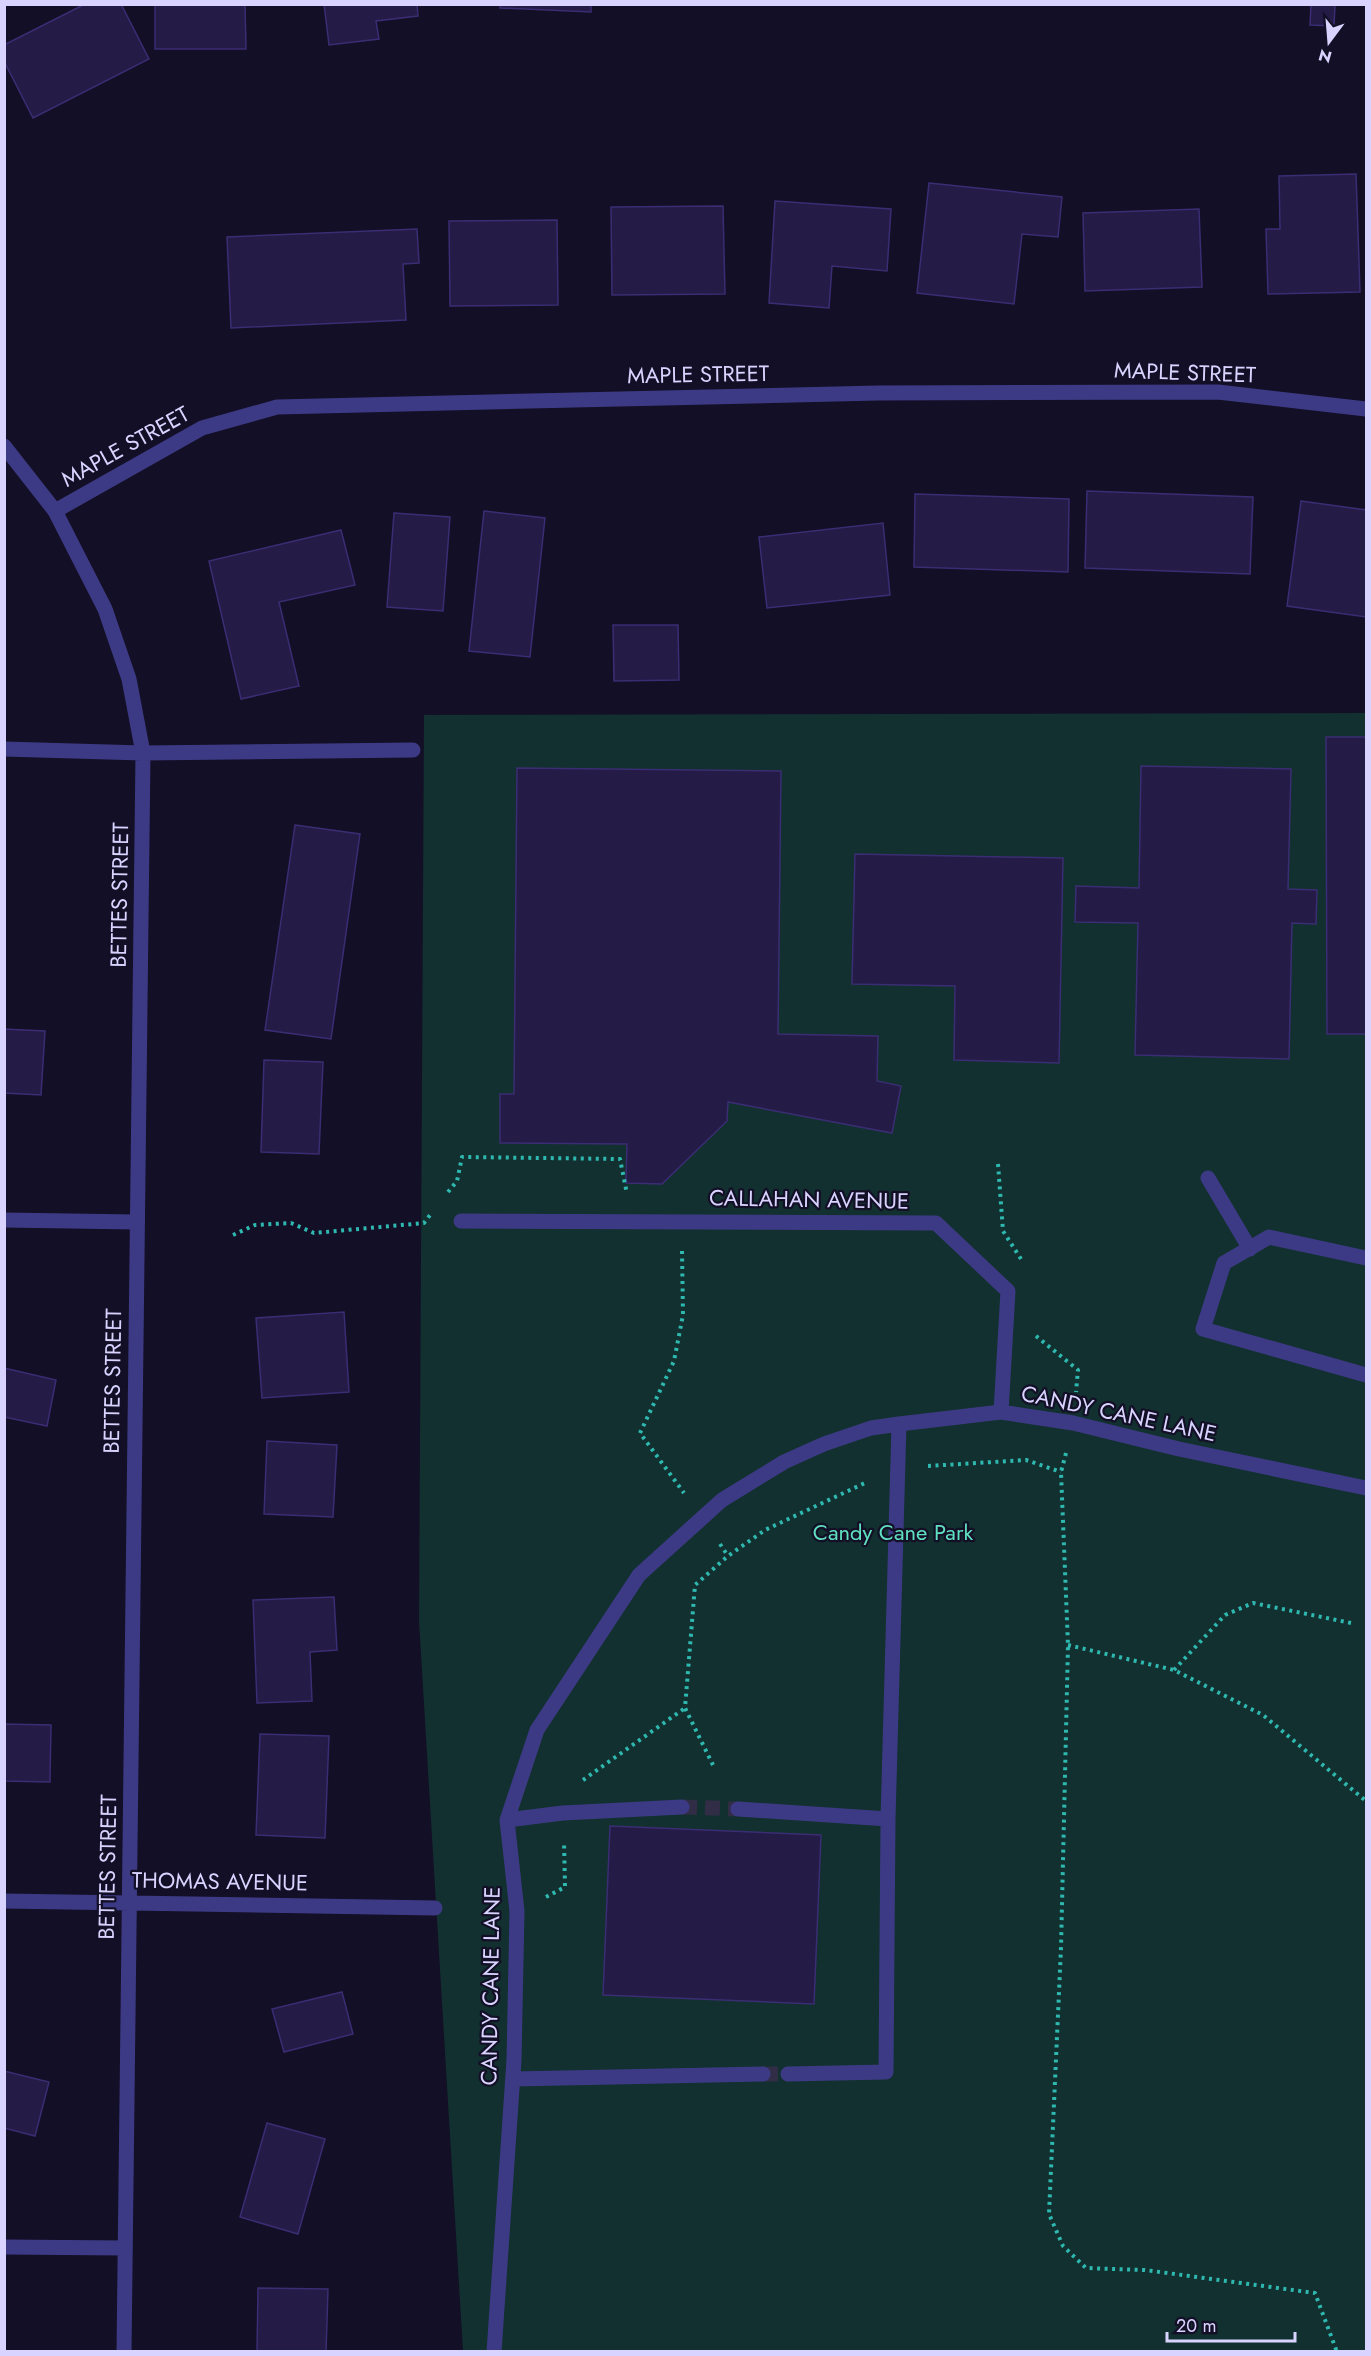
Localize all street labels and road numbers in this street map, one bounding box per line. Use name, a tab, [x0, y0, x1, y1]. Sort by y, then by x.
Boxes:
street label: MAPLE STREET	[1113, 354, 1257, 390]
street label: MAPLE STREET	[627, 357, 770, 391]
street label: MAPLE STREET	[55, 397, 196, 494]
street label: BETTES STREET	[102, 821, 136, 968]
street label: CALLAHAN AVENUE	[709, 1181, 909, 1217]
street label: BETTES STREET	[95, 1307, 129, 1454]
street label: CANDY CANE LANE	[1018, 1377, 1220, 1449]
street label: BETTES STREET	[90, 1793, 124, 1940]
street label: THOMAS AVENUE	[132, 1863, 308, 1899]
street label: CANDY CANE LANE	[472, 1886, 508, 2086]

